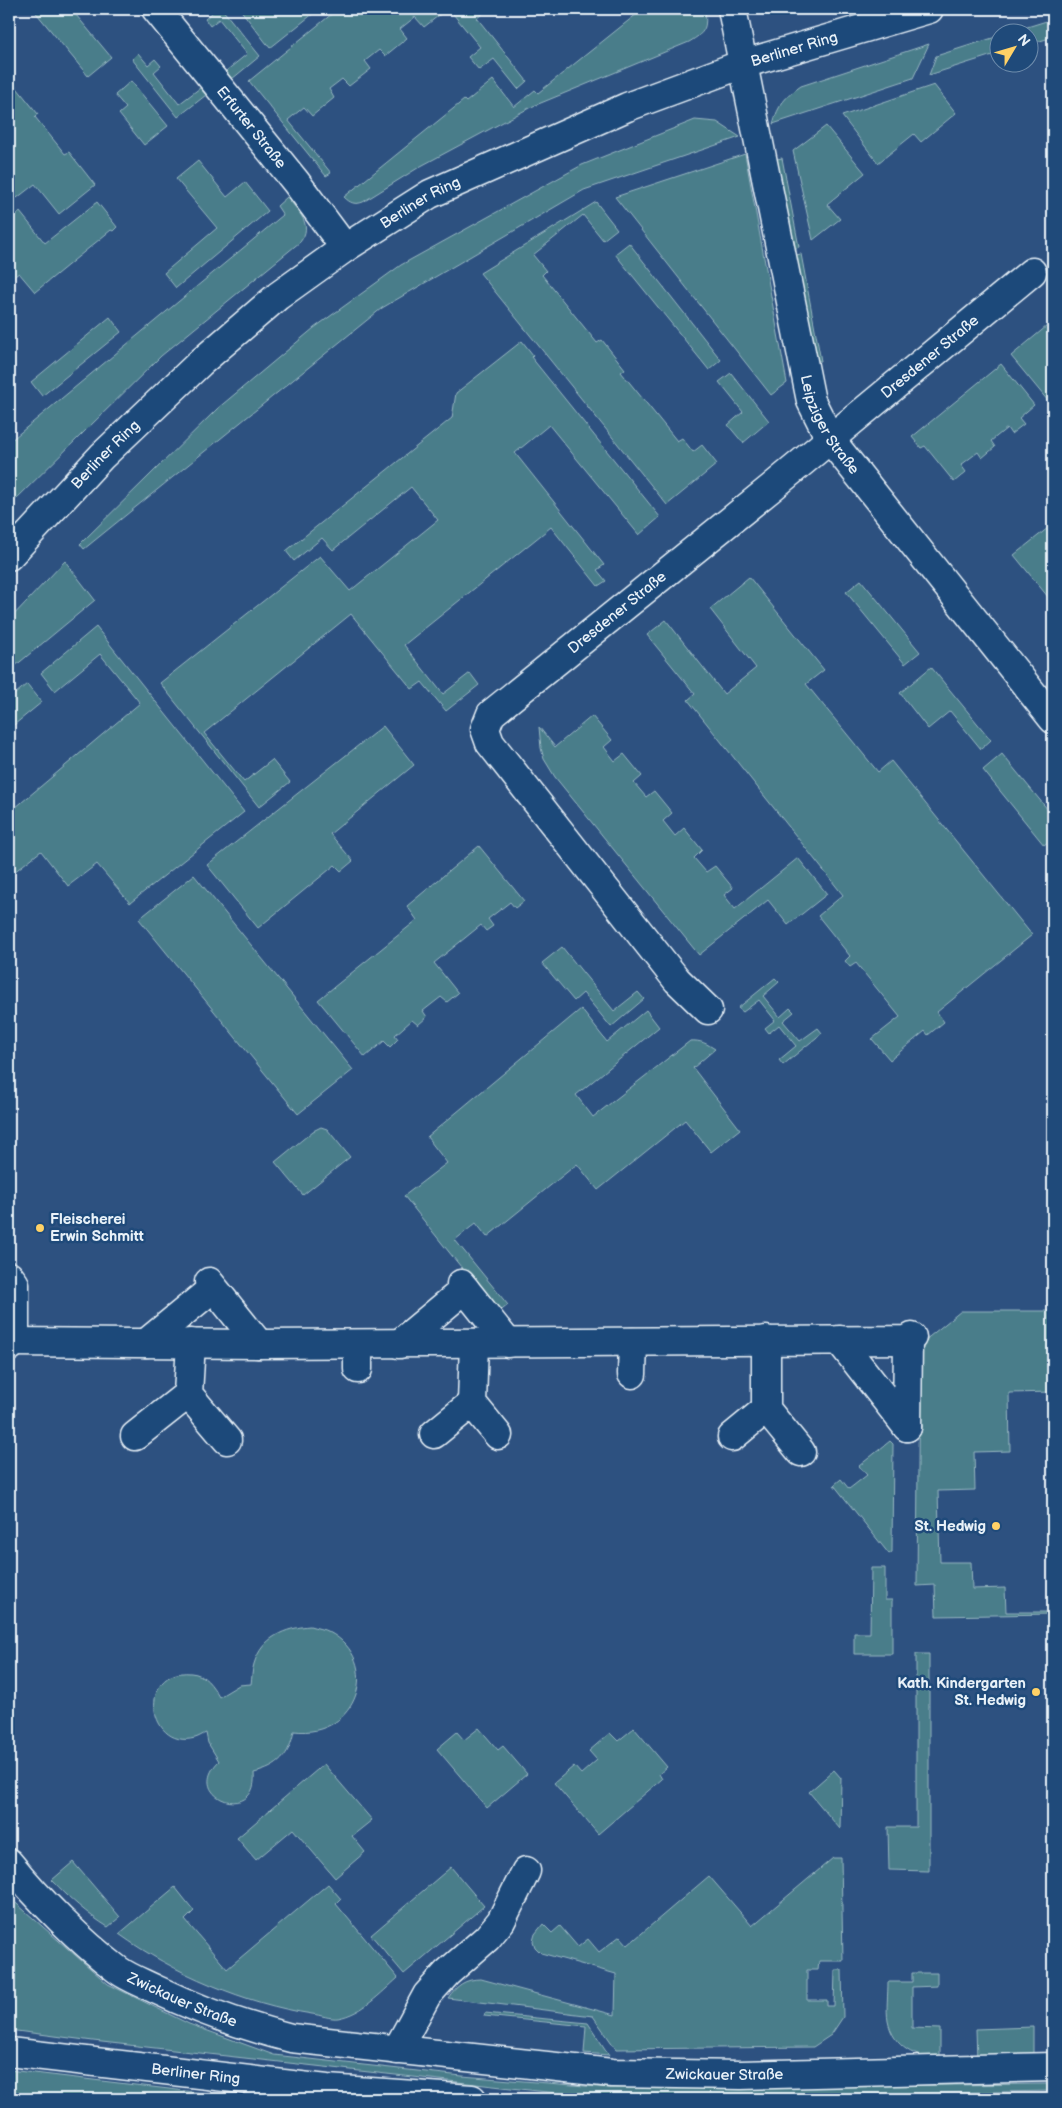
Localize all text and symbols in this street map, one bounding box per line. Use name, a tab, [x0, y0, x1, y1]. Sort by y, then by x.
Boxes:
north arrow	[990, 22, 1040, 72]
street label: Berliner Ring	[748, 27, 840, 71]
text: N	[1014, 31, 1034, 50]
street label: Erfurter Straße	[213, 82, 291, 172]
street label: Berliner Ring	[376, 172, 463, 233]
street label: Dresdener Straße	[877, 311, 983, 403]
street label: Leipziger Straße	[796, 373, 864, 478]
street label: Berliner Ring	[67, 416, 144, 493]
street label: Dresdener Straße	[564, 567, 670, 658]
place label: Fleischerei Erwin Schmitt	[50, 1210, 144, 1246]
marker: Fleischerei Erwin Schmitt	[34, 1222, 46, 1234]
place label: St. Hedwig	[915, 1517, 986, 1536]
marker: St. Hedwig	[990, 1520, 1002, 1532]
place label: Kath. Kindergarten St. Hedwig	[897, 1674, 1026, 1710]
marker: Kath. Kindergarten St. Hedwig	[1030, 1686, 1042, 1698]
street label: Zwickauer Straße	[123, 1968, 240, 2031]
street label: Berliner Ring	[150, 2059, 241, 2088]
street label: Zwickauer Straße	[665, 2064, 784, 2085]

